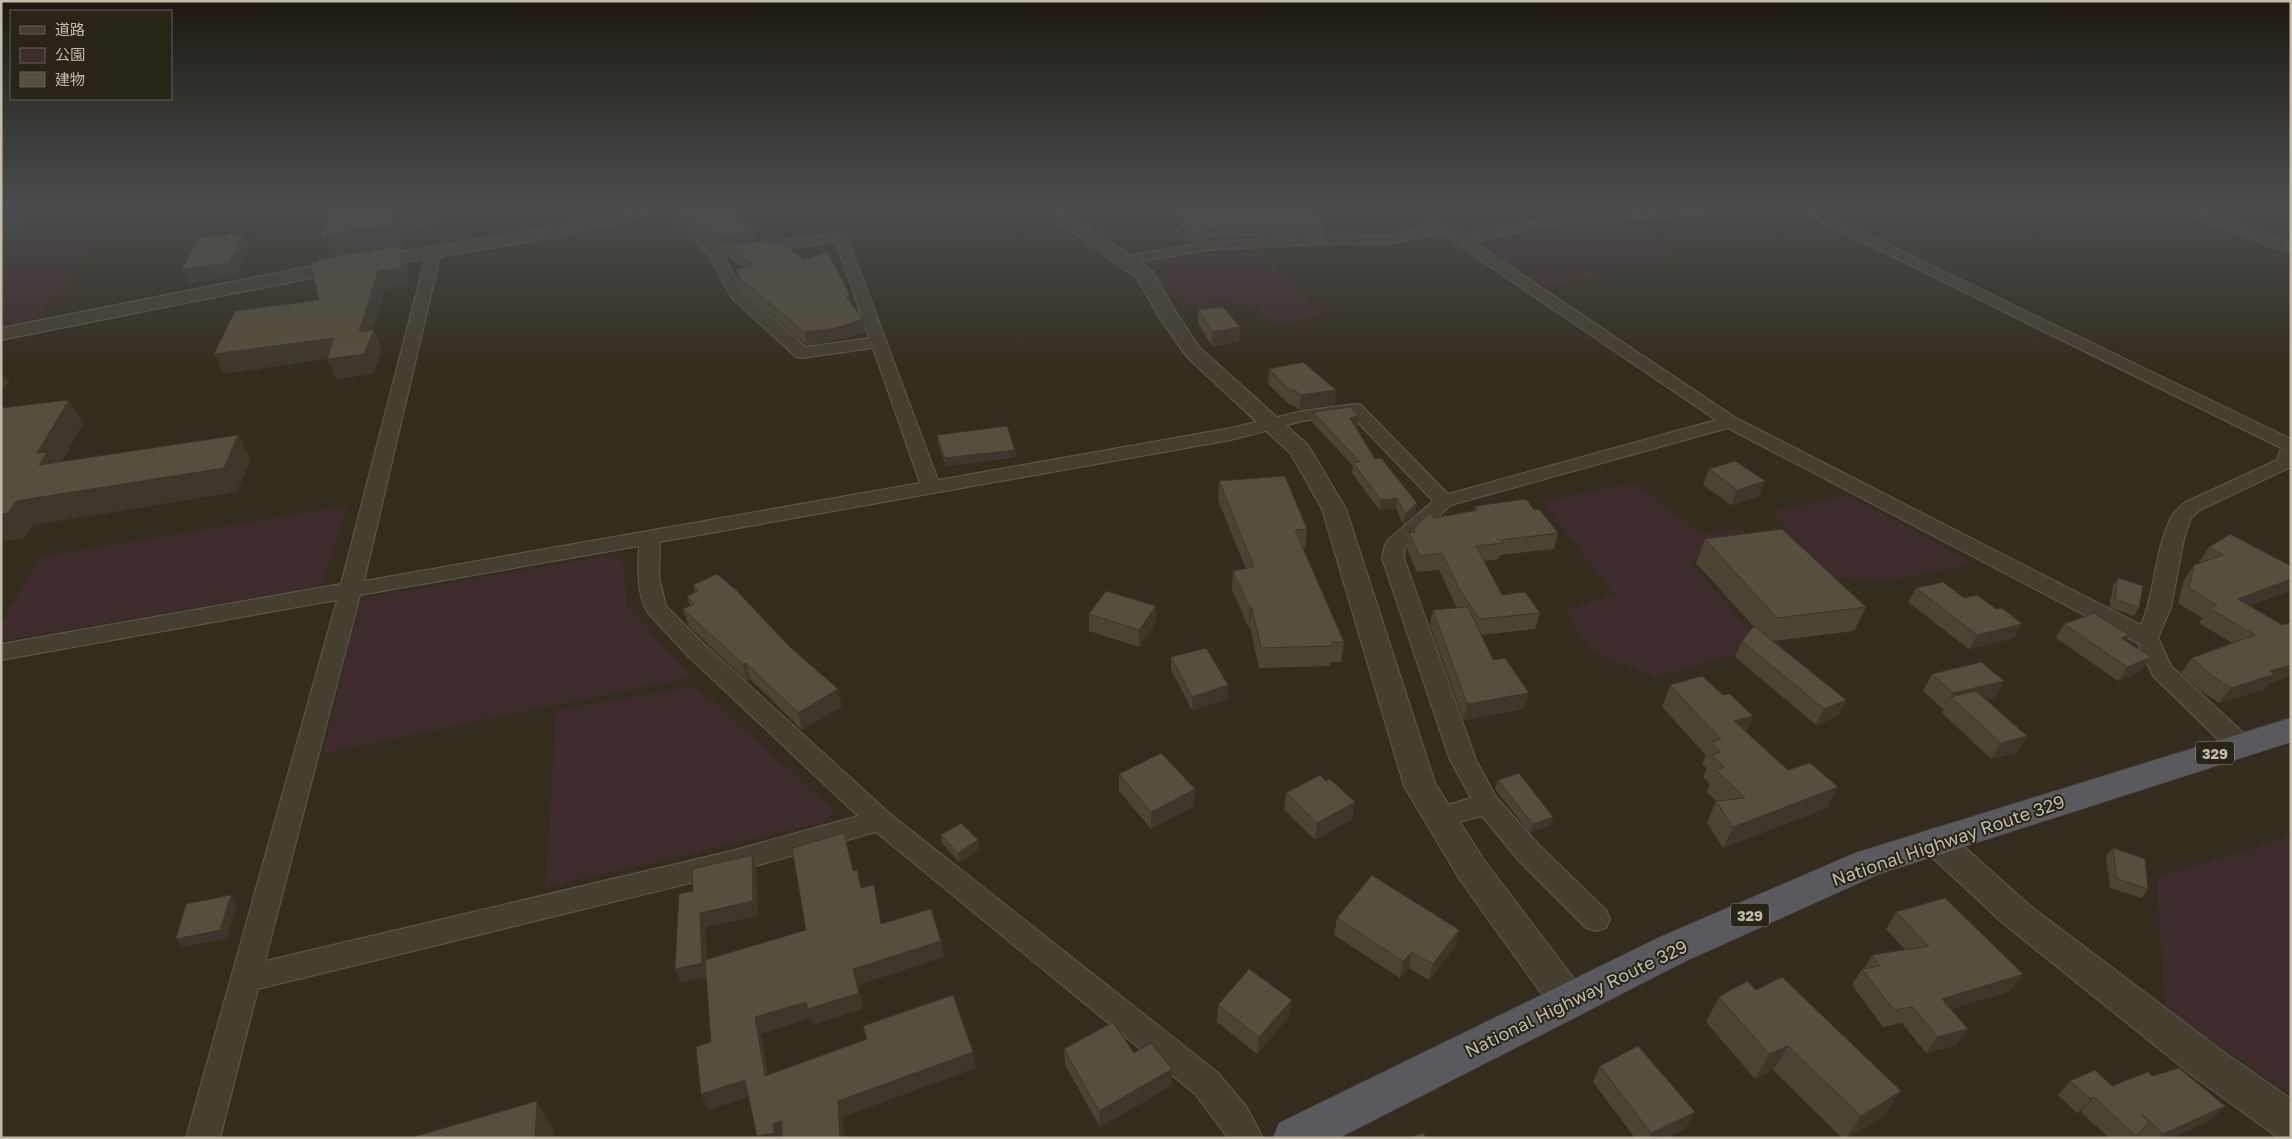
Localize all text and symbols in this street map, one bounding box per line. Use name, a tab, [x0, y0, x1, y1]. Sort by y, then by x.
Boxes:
legend	[10, 10, 172, 100]
text: 道路	[55, 20, 85, 38]
text: 公園	[55, 45, 85, 63]
text: 建物	[55, 70, 85, 88]
road number: 329	[2196, 741, 2234, 764]
street label: National Highway Route 329	[1829, 790, 2067, 890]
road number: 329	[1731, 904, 1769, 926]
street label: National Highway Route 329	[1461, 934, 1691, 1062]

